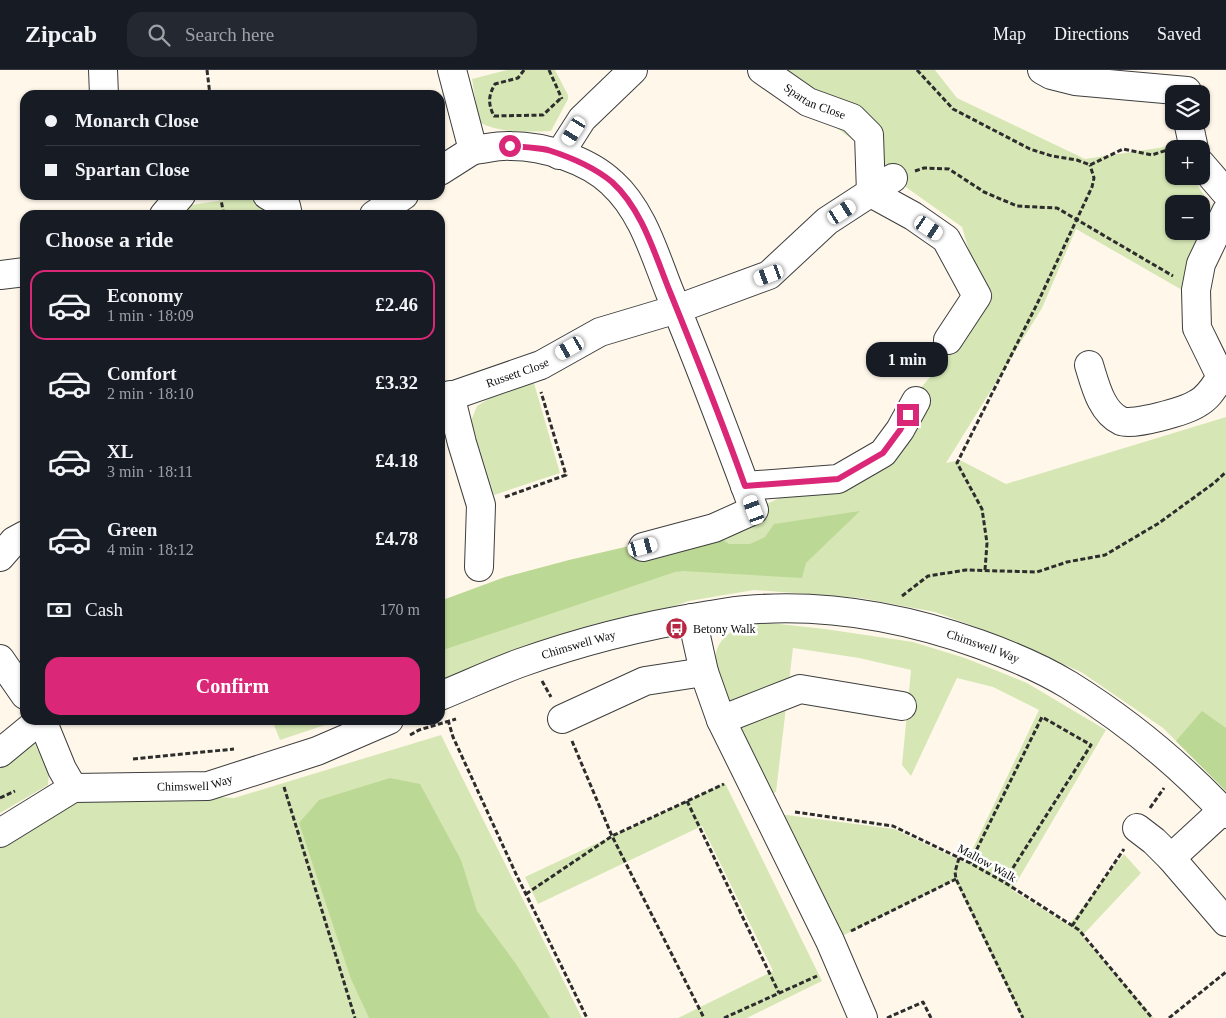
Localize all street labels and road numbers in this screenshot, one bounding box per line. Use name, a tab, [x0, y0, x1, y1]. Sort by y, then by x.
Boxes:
street label: Spartan Close	[781, 81, 848, 122]
street label: Russett Close	[484, 355, 551, 391]
street label: Chimswell Way	[540, 627, 617, 662]
street label: Chimswell Way	[945, 627, 1022, 666]
street label: Chimswell Way	[157, 772, 234, 794]
street label: Mallow Walk	[955, 841, 1019, 885]

